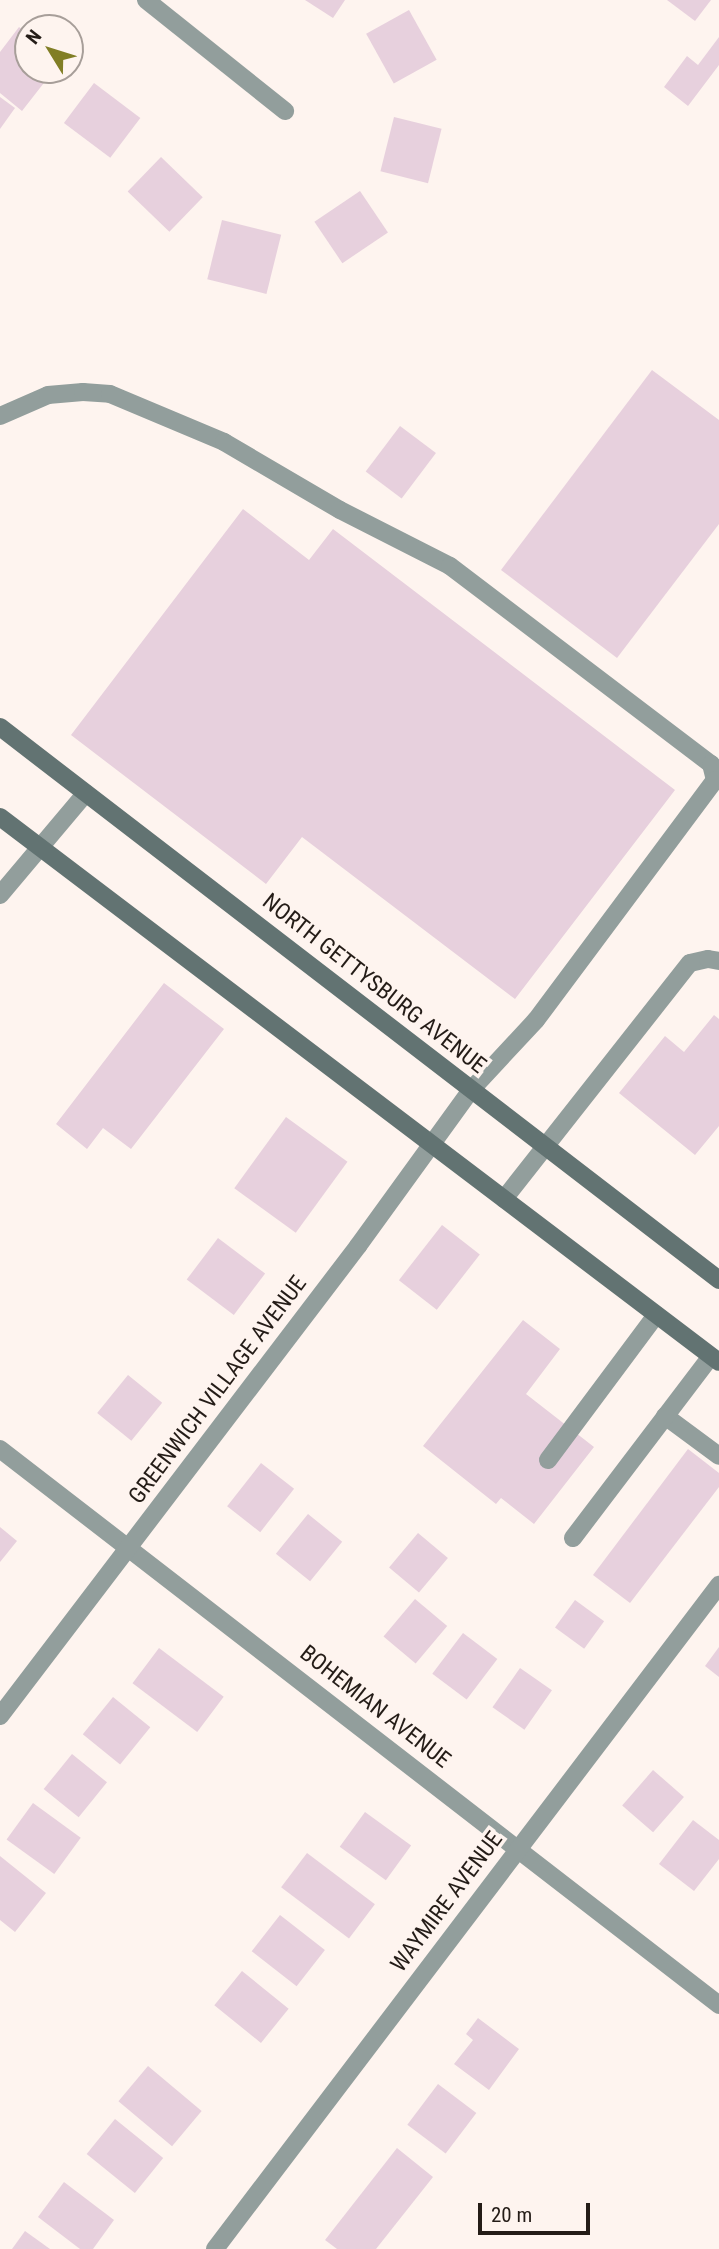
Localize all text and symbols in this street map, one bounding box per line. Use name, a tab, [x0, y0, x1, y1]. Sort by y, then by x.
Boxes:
north arrow	[14, 14, 84, 84]
text: N	[21, 25, 46, 49]
street label: NORTH GETTYSBURG AVENUE	[257, 888, 491, 1080]
street label: GREENWICH VILLAGE AVENUE	[123, 1271, 313, 1509]
street label: BOHEMIAN AVENUE	[294, 1640, 456, 1774]
street label: WAYMIRE AVENUE	[385, 1826, 509, 1978]
scale bar	[481, 2190, 593, 2234]
text: 20 m	[491, 2203, 532, 2227]

